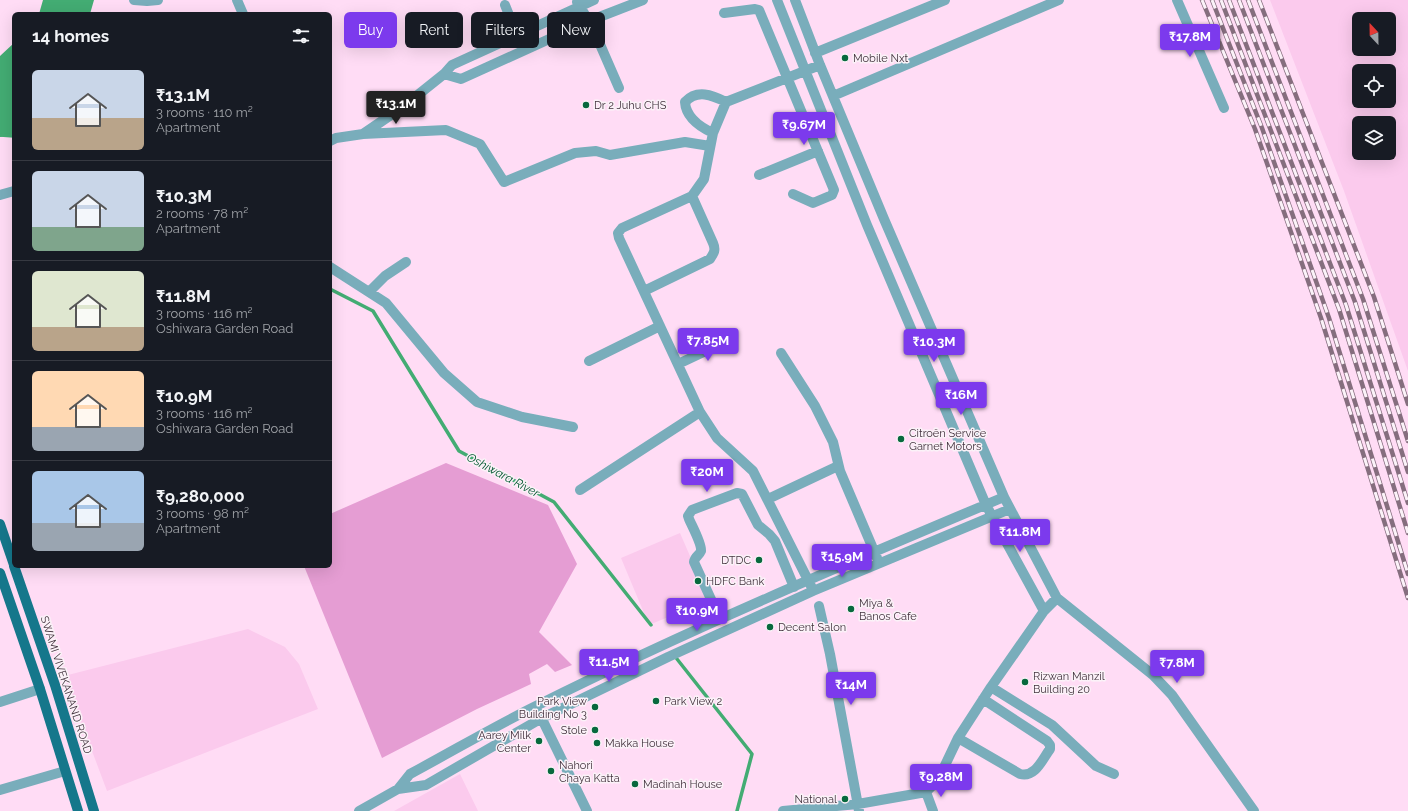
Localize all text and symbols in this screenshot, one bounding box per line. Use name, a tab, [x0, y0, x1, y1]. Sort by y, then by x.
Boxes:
chip: Buy	[344, 12, 397, 48]
chip: Rent	[405, 12, 463, 48]
chip: Filters	[471, 12, 539, 48]
chip: New	[547, 12, 605, 48]
north arrow	[1352, 12, 1396, 56]
map controls	[1352, 12, 1396, 160]
pin: ₹17.8M	[1157, 24, 1223, 58]
icon: filters	[290, 25, 312, 47]
text: 14 homes	[32, 26, 109, 46]
text: ₹17.8M	[1169, 29, 1211, 44]
place label: Mobile Nxt	[853, 52, 909, 65]
marker: Mobile Nxt	[840, 53, 850, 63]
button: locate	[1352, 64, 1396, 108]
text: ₹13.1M	[156, 85, 210, 105]
icon: home	[64, 86, 112, 134]
pin: ₹13.1M	[363, 91, 429, 125]
text: ₹13.1M	[375, 96, 417, 111]
place label: Dr 2 Juhu CHS	[594, 99, 667, 112]
marker: Dr 2 Juhu CHS	[581, 100, 591, 110]
text: 3 rooms · 110 m²	[156, 105, 253, 120]
pin: ₹9.67M	[771, 112, 837, 146]
button: layers	[1352, 116, 1396, 160]
text: ₹9.67M	[782, 117, 826, 132]
text: Apartment	[156, 120, 220, 135]
text: ₹10.3M	[156, 186, 212, 206]
icon: home	[64, 187, 112, 235]
text: 2 rooms · 78 m²	[156, 206, 248, 221]
text: Apartment	[156, 221, 220, 236]
text: ₹11.8M	[156, 286, 211, 306]
icon: home	[64, 287, 112, 335]
text: 3 rooms · 116 m²	[156, 306, 253, 321]
text: Oshiwara Garden Road	[156, 321, 293, 336]
pin: ₹7.85M	[675, 328, 741, 362]
pin: ₹10.3M	[901, 329, 967, 363]
text: ₹7.85M	[687, 333, 729, 348]
text: ₹10.3M	[913, 334, 955, 349]
pin: ₹16M	[937, 382, 985, 416]
text: ₹10.9M	[156, 386, 212, 406]
icon: home	[64, 387, 112, 435]
text: ₹16M	[945, 387, 977, 402]
text: 3 rooms · 116 m²	[156, 406, 253, 421]
text: Oshiwara Garden Road	[156, 421, 293, 436]
place label: Citroën Service Garnet Motors	[909, 427, 987, 453]
marker: Citroën Service Garnet Motors	[896, 434, 906, 444]
water label: Oshiwara River	[464, 450, 542, 500]
pin: ₹20M	[683, 459, 731, 493]
text: ₹20M	[690, 464, 724, 479]
text: ₹9,280,000	[156, 486, 245, 506]
icon: home	[64, 487, 112, 535]
text: 3 rooms · 98 m²	[156, 506, 249, 521]
pin: ₹11.8M	[987, 519, 1053, 553]
text: Apartment	[156, 521, 220, 536]
text: ₹11.8M	[999, 524, 1041, 539]
pin: ₹15.9M	[809, 544, 875, 578]
text: ₹15.9M	[821, 549, 863, 564]
place label: DTDC	[721, 554, 751, 567]
marker: DTDC	[754, 555, 764, 565]
place label: HDFC Bank	[706, 575, 764, 588]
marker: HDFC Bank	[693, 576, 703, 586]
place label: Miya & Banos Cafe	[859, 597, 917, 623]
pin: ₹10.9M	[664, 598, 730, 632]
text: ₹10.9M	[675, 603, 719, 618]
marker: Miya & Banos Cafe	[846, 604, 856, 614]
street label: SWAMI VIVEKANAND ROAD	[38, 615, 94, 756]
place label: Decent Salon	[778, 621, 846, 634]
marker: Decent Salon	[765, 622, 775, 632]
pin: ₹11.5M	[576, 649, 642, 683]
pin: ₹7.8M	[1149, 650, 1205, 684]
text: ₹11.5M	[588, 654, 630, 669]
text: ₹7.8M	[1159, 655, 1195, 670]
place label: Rizwan Manzil Building 20	[1033, 670, 1105, 696]
pin: ₹14M	[827, 672, 875, 706]
text: ₹14M	[835, 677, 867, 692]
marker: Rizwan Manzil Building 20	[1020, 677, 1030, 687]
place label: Park View Building No 3	[519, 695, 587, 721]
place label: Park View 2	[664, 695, 723, 708]
marker: Park View 2	[651, 696, 661, 706]
marker: Park View Building No 3	[590, 702, 600, 712]
place label: Stole	[561, 724, 588, 737]
marker: Stole	[590, 725, 600, 735]
place label: Aarey Milk Center	[478, 729, 531, 755]
marker: Aarey Milk Center	[534, 736, 544, 746]
place label: Makka House	[605, 737, 674, 750]
marker: Makka House	[592, 738, 602, 748]
place label: Nahori Chaya Katta	[559, 759, 620, 785]
pin: ₹9.28M	[908, 764, 974, 798]
marker: Nahori Chaya Katta	[546, 766, 556, 776]
text: ₹9.28M	[919, 769, 963, 784]
place label: Madinah House	[643, 778, 723, 791]
marker: Madinah House	[630, 779, 640, 789]
place label: National	[795, 793, 837, 806]
marker: National	[840, 794, 850, 804]

